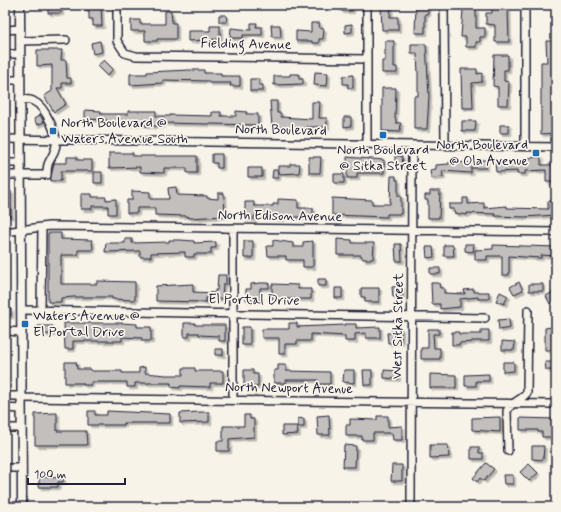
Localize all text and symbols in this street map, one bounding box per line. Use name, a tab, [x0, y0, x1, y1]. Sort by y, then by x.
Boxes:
street label: Fielding Avenue	[200, 34, 292, 56]
place label: North Boulevard @ Waters Avenue South	[61, 114, 188, 148]
street label: North Boulevard	[235, 120, 327, 140]
marker: North Boulevard @ Waters Avenue South	[48, 126, 58, 136]
marker: North Boulevard @ Sitka Street	[378, 130, 388, 140]
place label: North Boulevard @ Ola Avenue	[436, 136, 528, 170]
place label: North Boulevard @ Sitka Street	[337, 141, 429, 175]
marker: North Boulevard @ Ola Avenue	[531, 148, 541, 158]
street label: North Edison Avenue	[218, 206, 342, 226]
street label: West Sitka Street	[388, 272, 408, 379]
street label: El Portal Drive	[208, 290, 300, 310]
place label: Waters Avenue @ El Portal Drive	[33, 307, 140, 341]
marker: Waters Avenue @ El Portal Drive	[20, 319, 30, 329]
street label: North Newport Avenue	[225, 378, 353, 398]
scale bar	[28, 460, 125, 486]
text: 100 m	[34, 467, 66, 483]

